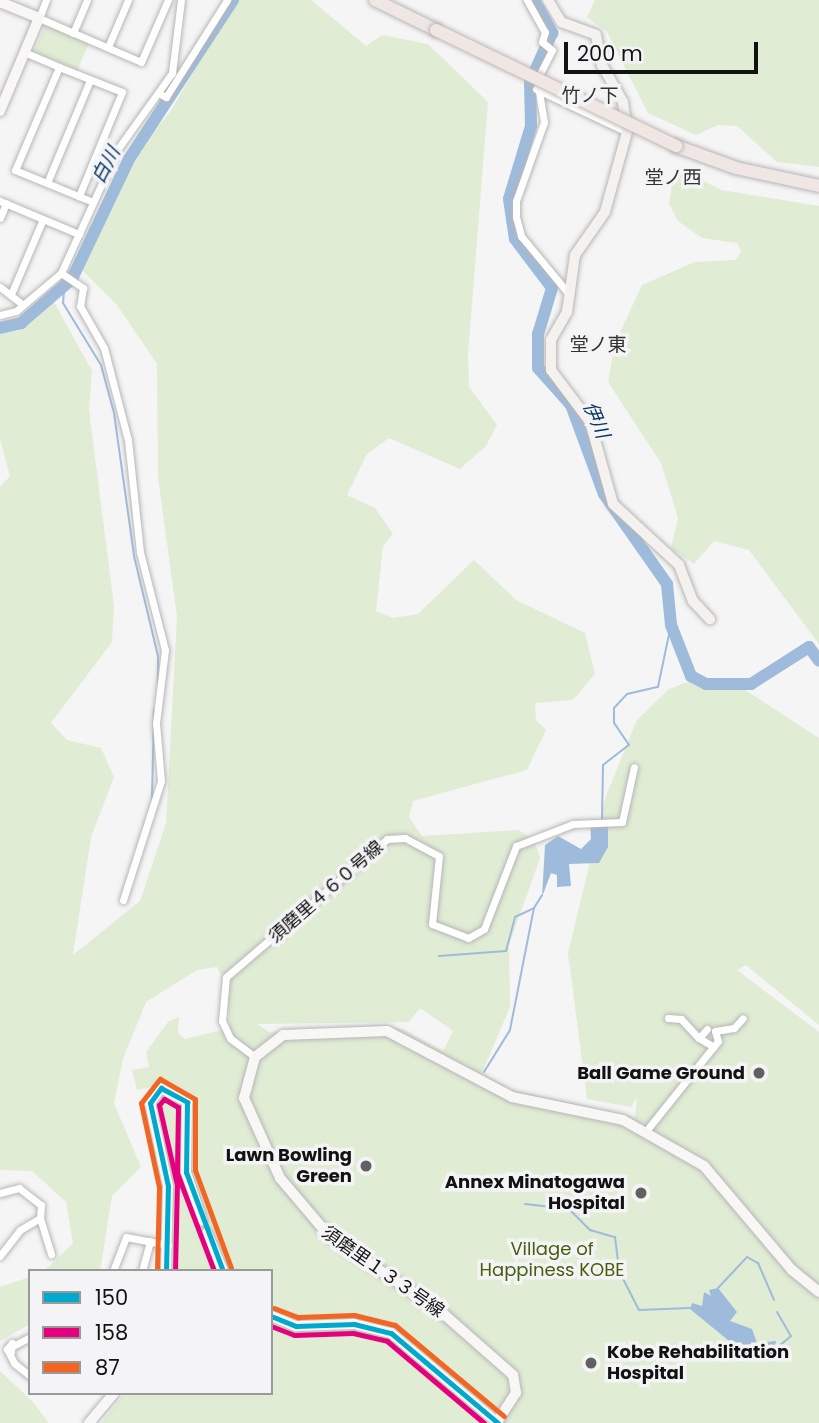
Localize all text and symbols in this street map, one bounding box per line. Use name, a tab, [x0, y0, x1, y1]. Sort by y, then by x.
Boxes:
scale bar	[567, 28, 761, 72]
text: 200 m	[577, 39, 643, 68]
district label: 竹ノ下	[562, 85, 618, 107]
water label: 白川	[87, 143, 125, 187]
district label: 堂ノ西	[645, 167, 701, 189]
district label: 堂ノ東	[570, 334, 626, 356]
water label: 伊川	[578, 398, 614, 442]
street label: 須磨里４６０号線	[265, 837, 387, 947]
place label: Ball Game Ground	[577, 1062, 745, 1084]
marker: Ball Game Ground	[751, 1065, 767, 1081]
place label: Lawn Bowling Green	[226, 1145, 352, 1188]
marker: Lawn Bowling Green	[358, 1158, 374, 1174]
place label: Annex Minatogawa Hospital	[445, 1172, 625, 1214]
marker: Annex Minatogawa Hospital	[631, 1183, 651, 1203]
street label: 須磨里１３３号線	[318, 1222, 448, 1322]
park label: Village of Happiness KOBE	[480, 1239, 624, 1282]
legend	[28, 1269, 273, 1395]
text: 150	[95, 1283, 128, 1312]
text: 158	[95, 1318, 128, 1347]
place label: Kobe Rehabilitation Hospital	[607, 1342, 789, 1384]
text: 87	[95, 1353, 120, 1382]
marker: Kobe Rehabilitation Hospital	[581, 1353, 601, 1373]

